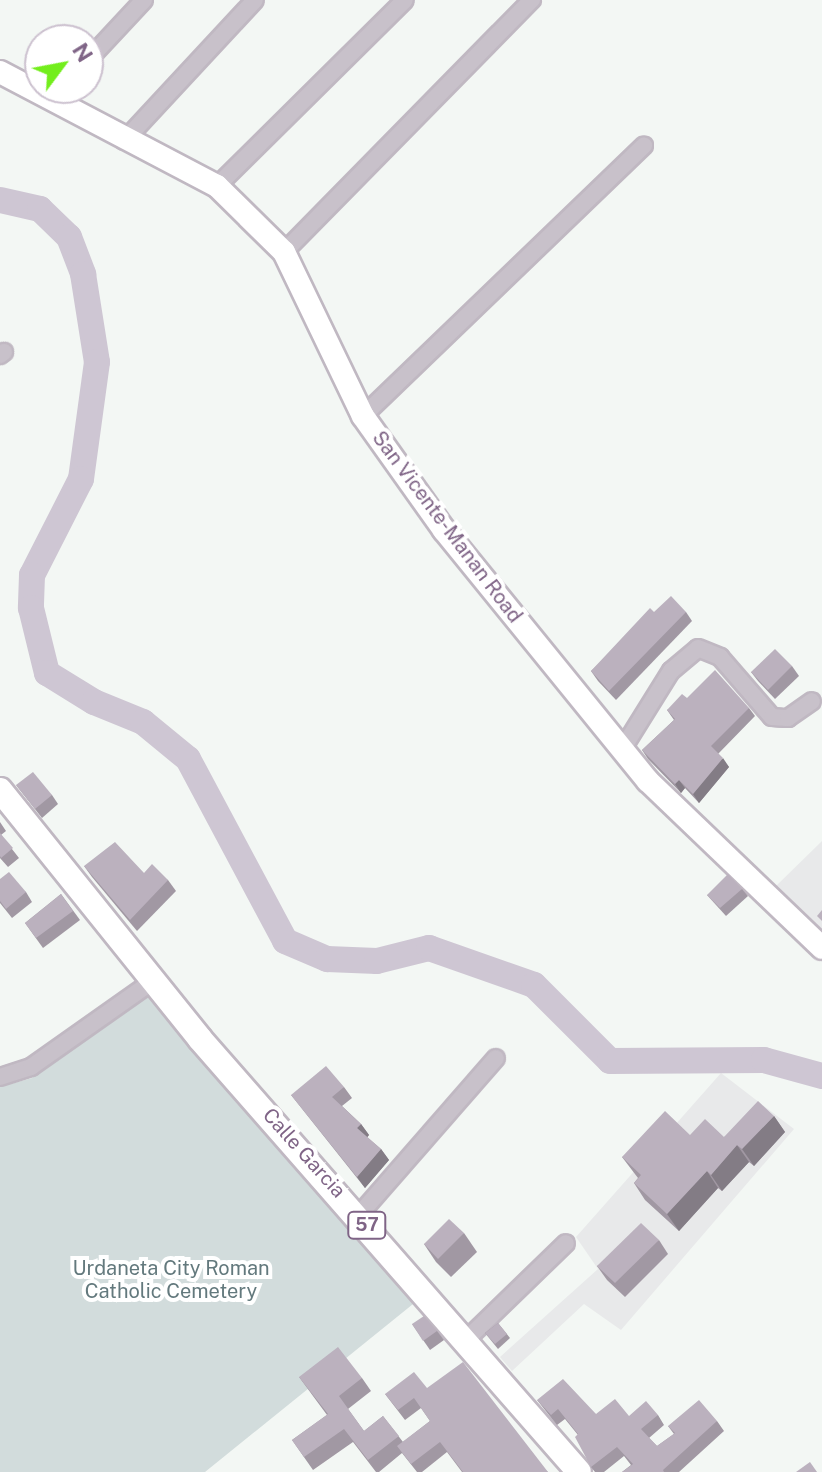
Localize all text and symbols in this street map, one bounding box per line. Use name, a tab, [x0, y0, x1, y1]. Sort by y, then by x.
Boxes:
north arrow	[24, 24, 104, 104]
text: N	[67, 38, 98, 67]
street label: San Vicente-Manan Road	[367, 426, 527, 628]
street label: Calle Garcia	[258, 1103, 350, 1203]
road number: 57	[347, 1211, 387, 1239]
park label: Urdaneta City Roman Catholic Cemetery	[72, 1256, 270, 1303]

